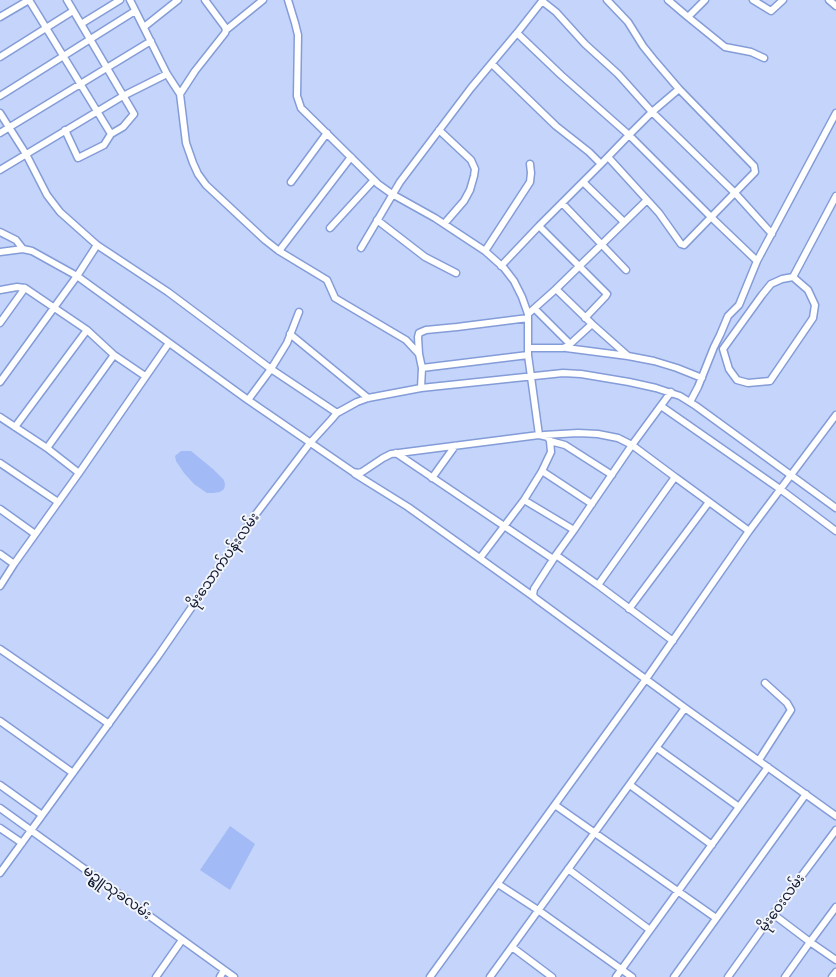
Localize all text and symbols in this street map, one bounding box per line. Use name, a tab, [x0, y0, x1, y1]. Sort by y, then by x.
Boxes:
street label: မိုးသောက်ပန်းလမ်း	[185, 510, 263, 612]
street label: မဥ္ဇူသုခလမ်း	[80, 863, 154, 923]
street label: မိုးဝေးလမ်း	[755, 871, 809, 935]

